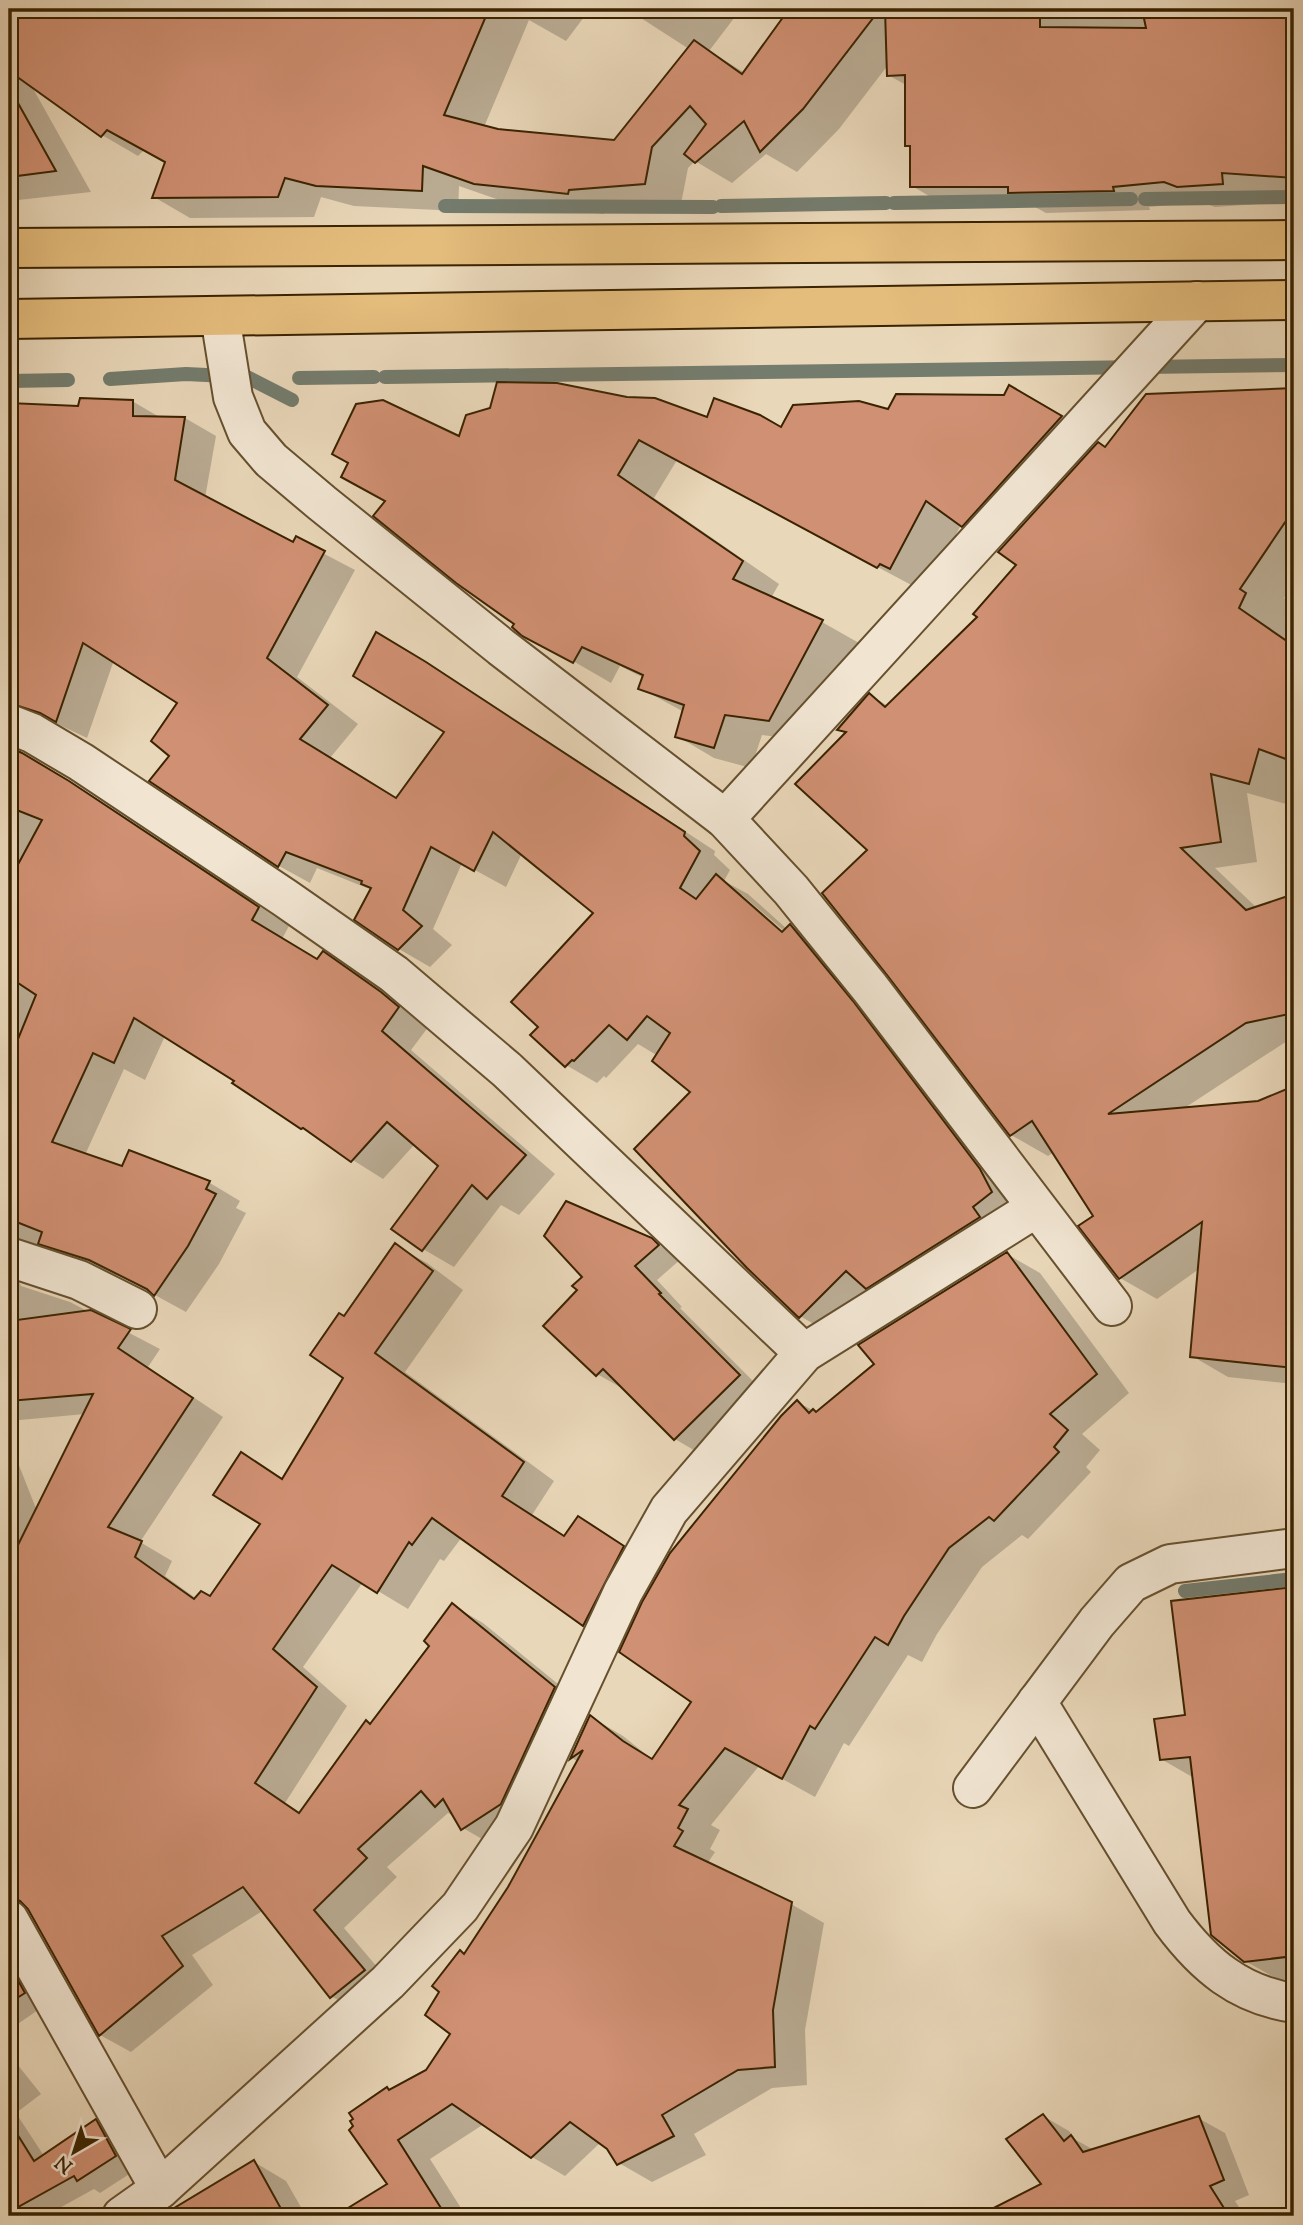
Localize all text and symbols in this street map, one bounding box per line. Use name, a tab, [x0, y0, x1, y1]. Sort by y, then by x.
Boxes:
north arrow	[38, 2116, 108, 2186]
text: N	[50, 2148, 79, 2179]

